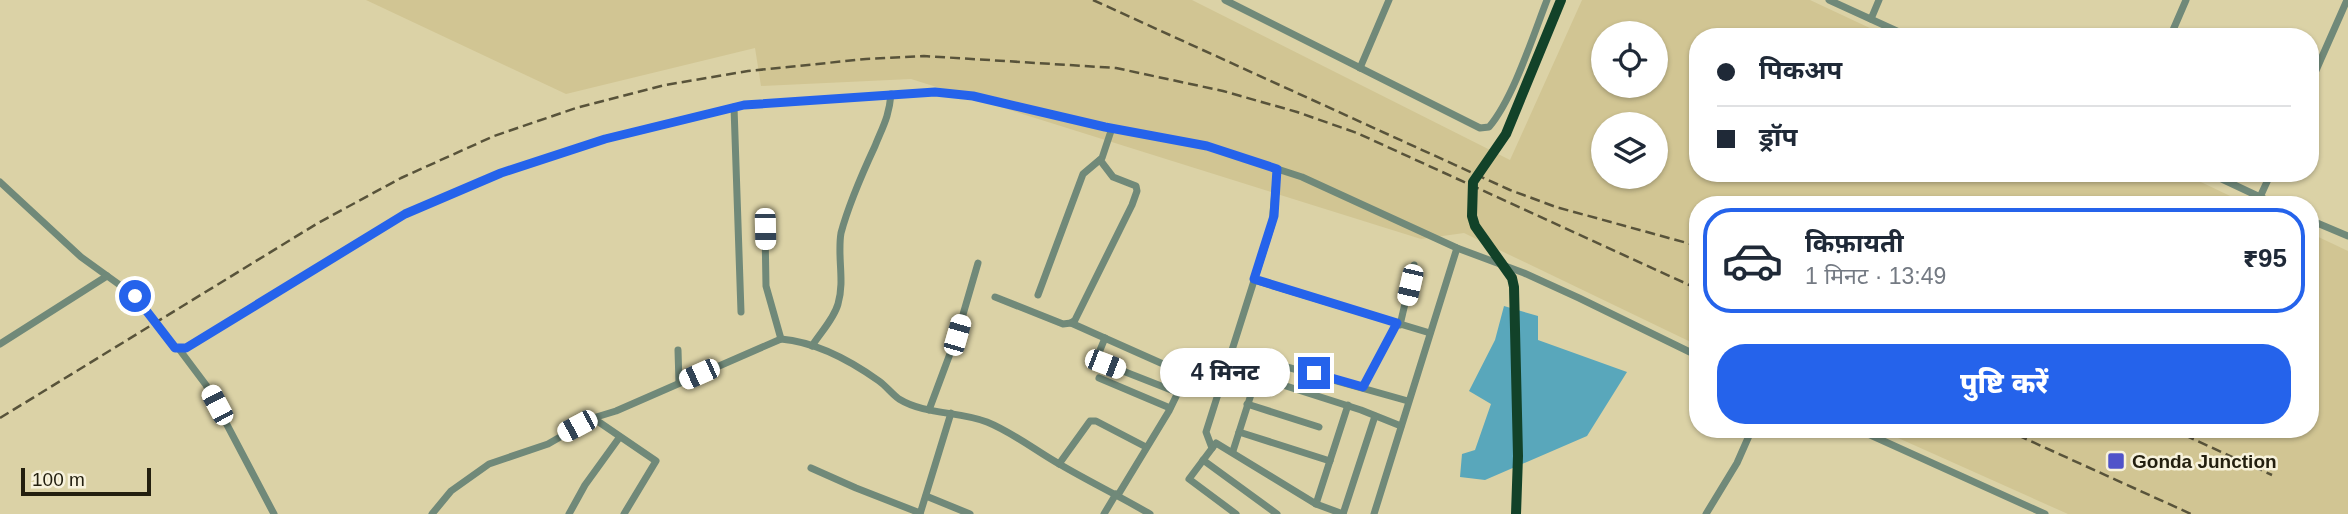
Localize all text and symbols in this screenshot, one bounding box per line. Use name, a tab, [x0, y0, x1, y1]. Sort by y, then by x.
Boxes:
map controls	[1591, 21, 1668, 189]
button: locate	[1591, 21, 1668, 98]
text: पिकअप	[1759, 55, 1842, 85]
button: layers	[1591, 112, 1668, 189]
text: ड्रॉप	[1759, 122, 1797, 152]
car	[755, 208, 776, 250]
text: किफ़ायती	[1805, 228, 1904, 258]
icon: car	[1721, 229, 1784, 292]
text: ₹95	[2243, 243, 2287, 273]
car	[1396, 262, 1425, 308]
text: 1 मिनट · 13:49	[1805, 263, 1946, 289]
route start	[119, 280, 151, 312]
car	[942, 312, 973, 358]
button: पुष्टि करें	[1717, 344, 2291, 424]
car	[1082, 347, 1129, 381]
callout: 4 मिनट	[1160, 348, 1290, 398]
car	[676, 356, 723, 392]
route end	[1298, 357, 1330, 389]
text: 4 मिनट	[1191, 359, 1259, 385]
car	[198, 382, 237, 428]
car	[554, 407, 601, 445]
marker: Gonda Junction	[2106, 451, 2126, 471]
place label: Gonda Junction	[2132, 451, 2277, 472]
scale bar	[21, 465, 150, 497]
text: 100 m	[32, 469, 85, 490]

